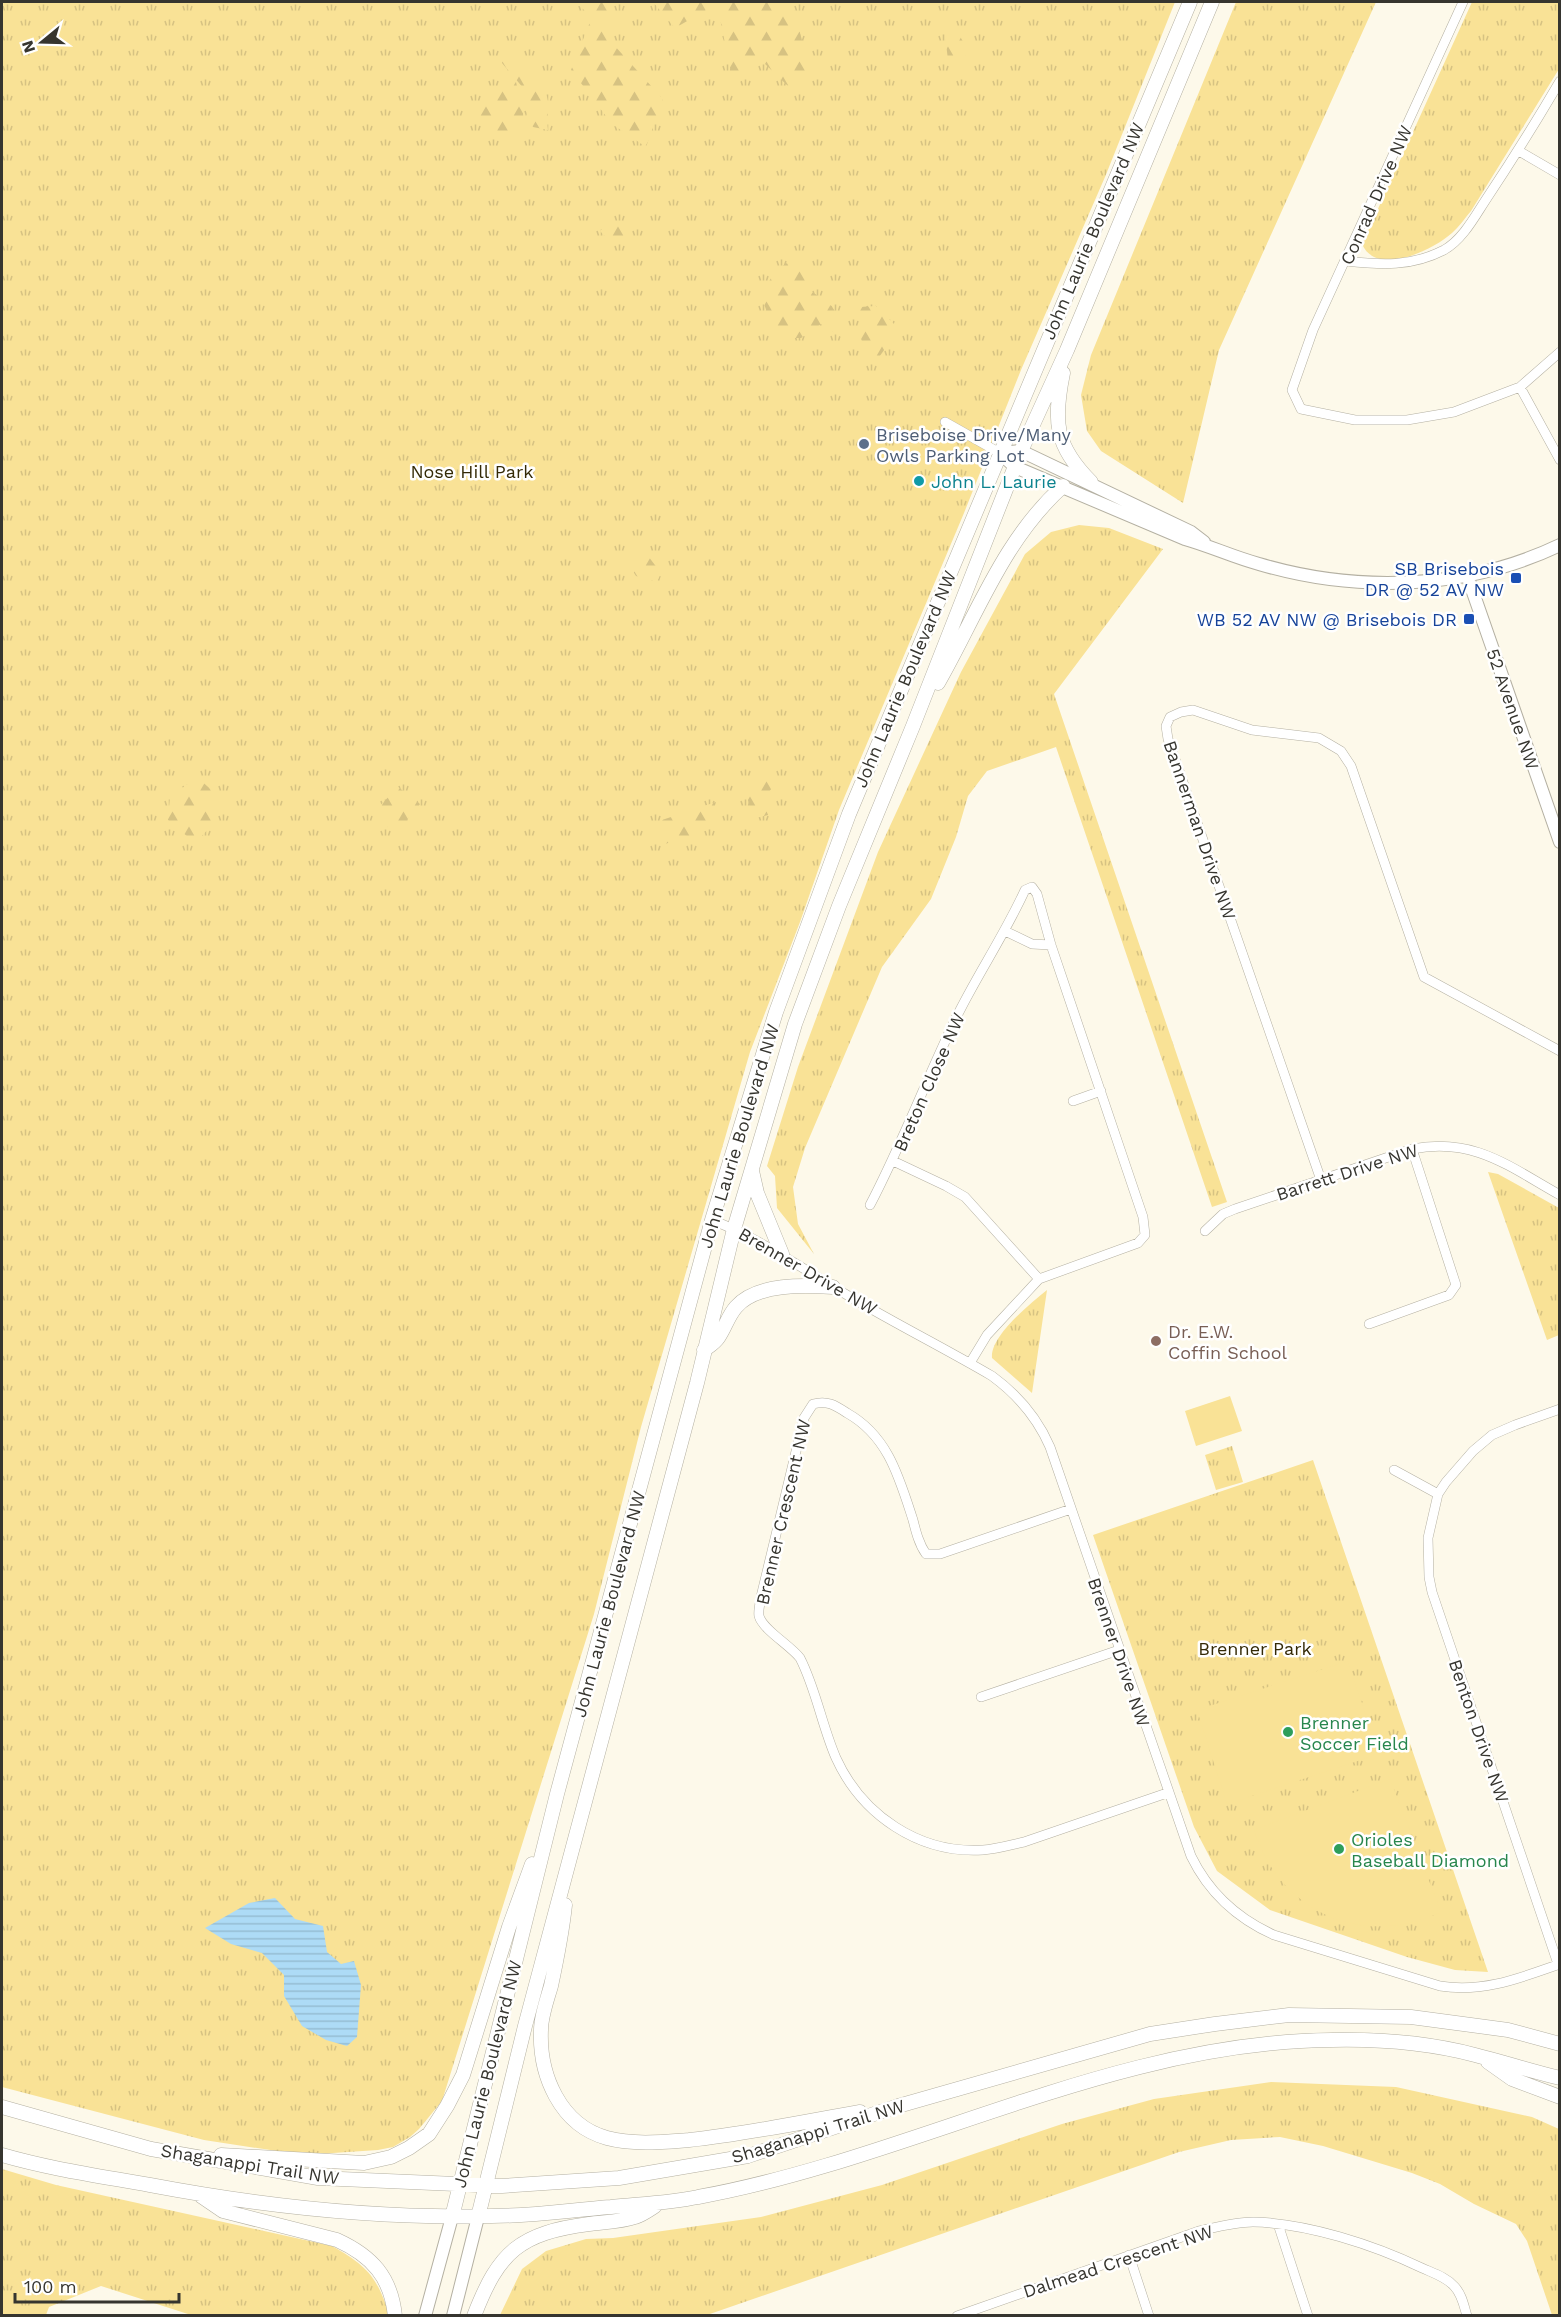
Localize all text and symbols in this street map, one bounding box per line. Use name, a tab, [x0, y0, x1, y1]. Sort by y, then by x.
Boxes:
north arrow	[12, 12, 72, 72]
text: N	[17, 38, 39, 55]
street label: John Laurie Boulevard NW	[1038, 119, 1148, 343]
street label: Conrad Drive NW	[1336, 122, 1416, 268]
place label: Briseboise Drive/Many Owls Parking Lot	[876, 424, 1072, 466]
marker: Briseboise Drive/Many Owls Parking Lot	[857, 437, 871, 451]
park label: Nose Hill Park	[410, 461, 534, 482]
place label: John L. Laurie	[931, 471, 1057, 492]
marker: John L. Laurie	[912, 474, 926, 488]
place label: SB Brisebois DR @ 52 AV NW	[1365, 558, 1504, 600]
street label: John Laurie Boulevard NW	[850, 567, 960, 791]
marker: SB Brisebois DR @ 52 AV NW	[1509, 571, 1523, 585]
place label: WB 52 AV NW @ Brisebois DR	[1197, 609, 1457, 630]
marker: WB 52 AV NW @ Brisebois DR	[1462, 612, 1476, 626]
street label: 52 Avenue NW	[1482, 646, 1544, 772]
street label: Bannerman Drive NW	[1159, 738, 1241, 922]
street label: Breton Close NW	[889, 1009, 969, 1155]
street label: John Laurie Boulevard NW	[695, 1021, 783, 1251]
street label: Barrett Drive NW	[1273, 1139, 1421, 1205]
street label: Brenner Drive NW	[735, 1223, 881, 1319]
place label: Dr. E.W. Coffin School	[1168, 1321, 1288, 1363]
marker: Dr. E.W. Coffin School	[1149, 1334, 1163, 1348]
street label: Brenner Crescent NW	[751, 1417, 815, 1607]
street label: John Laurie Boulevard NW	[569, 1488, 649, 1720]
street label: Brenner Drive NW	[1084, 1575, 1154, 1729]
park label: Brenner Park	[1198, 1638, 1312, 1659]
street label: Benton Drive NW	[1445, 1657, 1513, 1805]
place label: Brenner Soccer Field	[1300, 1712, 1409, 1754]
marker: Brenner Soccer Field	[1281, 1725, 1295, 1739]
place label: Orioles Baseball Diamond	[1351, 1829, 1509, 1871]
marker: Orioles Baseball Diamond	[1332, 1842, 1346, 1856]
street label: John Laurie Boulevard NW	[449, 1958, 525, 2190]
street label: Shaganappi Trail NW	[729, 2095, 907, 2167]
street label: Shaganappi Trail NW	[159, 2140, 341, 2188]
street label: Dalmead Crescent NW	[1020, 2220, 1216, 2302]
scale bar	[15, 2266, 178, 2304]
text: 100 m	[24, 2276, 77, 2297]

